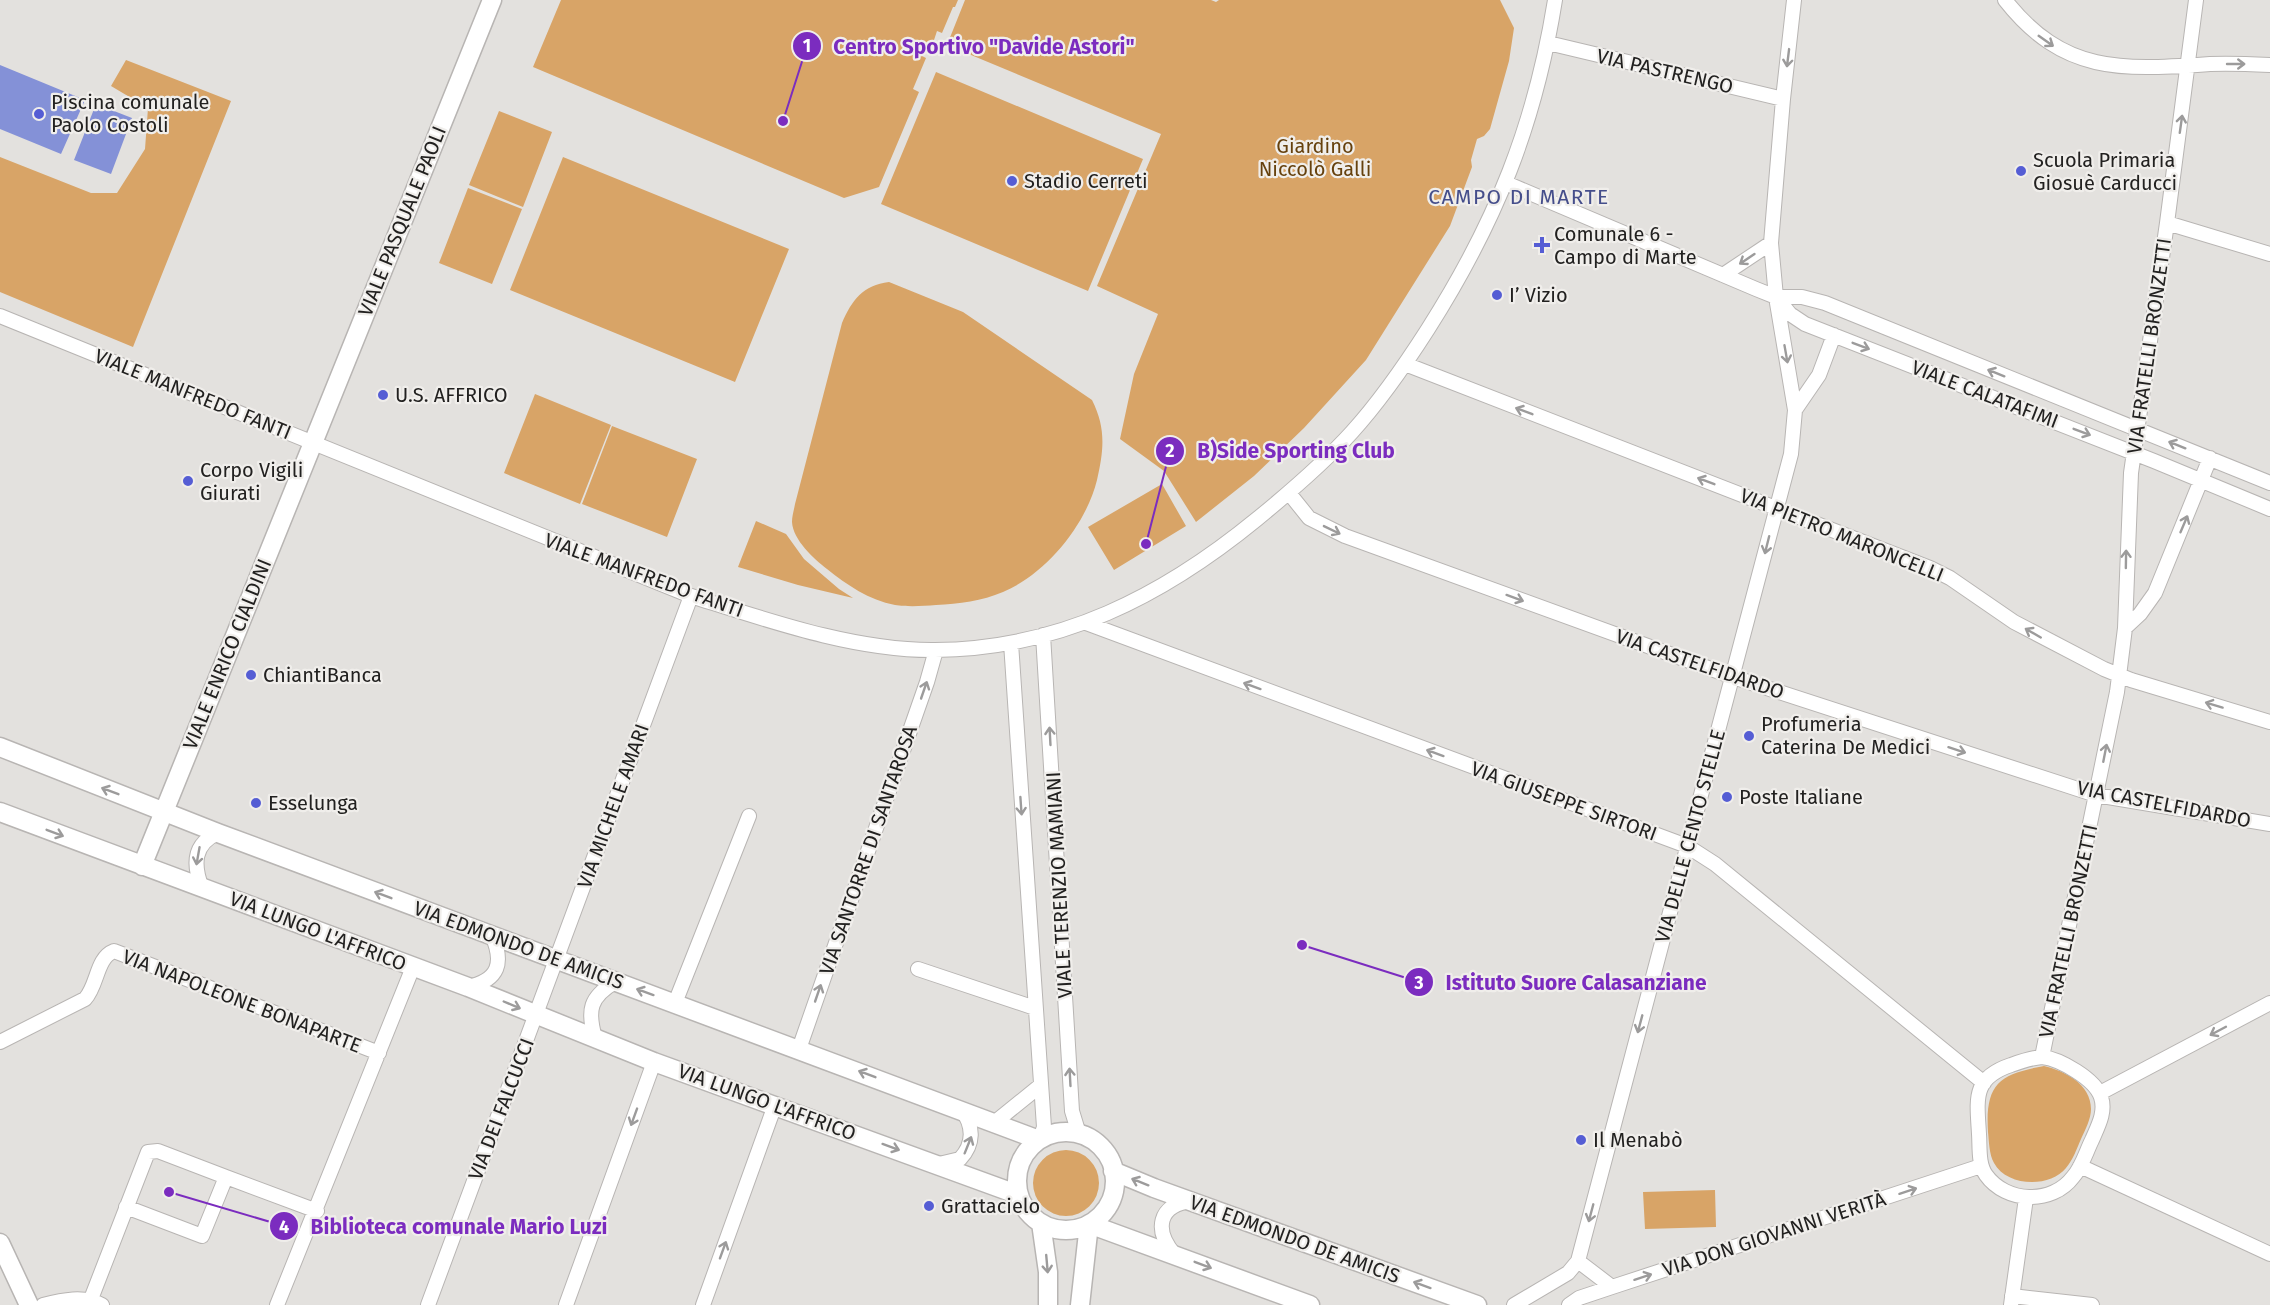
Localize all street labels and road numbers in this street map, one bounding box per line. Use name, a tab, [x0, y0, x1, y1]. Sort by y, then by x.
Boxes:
street label: VIA PASTRENGO	[1594, 44, 1736, 98]
street label: VIALE PASQUALE PAOLI	[353, 122, 451, 320]
street label: VIA FRATELLI BRONZETTI	[2122, 237, 2176, 455]
street label: VIALE MANFREDO FANTI	[91, 344, 295, 444]
street label: VIALE CALATAFIMI	[1908, 355, 2062, 433]
street label: VIA PIETRO MARONCELLI	[1737, 483, 1947, 587]
street label: VIALE MANFREDO FANTI	[541, 528, 747, 622]
street label: VIALE ENRICO CIALDINI	[178, 555, 276, 753]
street label: VIA CASTELFIDARDO	[1613, 624, 1787, 704]
street label: VIA MICHELE AMARI	[572, 721, 654, 891]
street label: VIA SANTORRE DI SANTAROSA	[814, 722, 922, 978]
street label: VIA DELLE CENTO STELLE	[1650, 727, 1730, 945]
street label: VIA GIUSEPPE SIRTORI	[1468, 756, 1660, 846]
street label: VIALE TERENZIO MAMIANI	[1041, 771, 1077, 999]
street label: VIA CASTELFIDARDO	[2075, 775, 2253, 833]
street label: VIA FRATELLI BRONZETTI	[2034, 822, 2102, 1040]
street label: VIA LUNGO L'AFFRICO	[226, 886, 410, 976]
street label: VIA EDMONDO DE AMICIS	[411, 896, 627, 994]
street label: VIA NAPOLEONE BONAPARTE	[119, 944, 365, 1058]
street label: VIA DEI FALCUCCI	[463, 1035, 539, 1183]
street label: VIA LUNGO L'AFFRICO	[675, 1059, 859, 1145]
street label: VIA DON GIOVANNI VERITÀ	[1659, 1186, 1889, 1281]
street label: VIA EDMONDO DE AMICIS	[1187, 1190, 1403, 1288]

